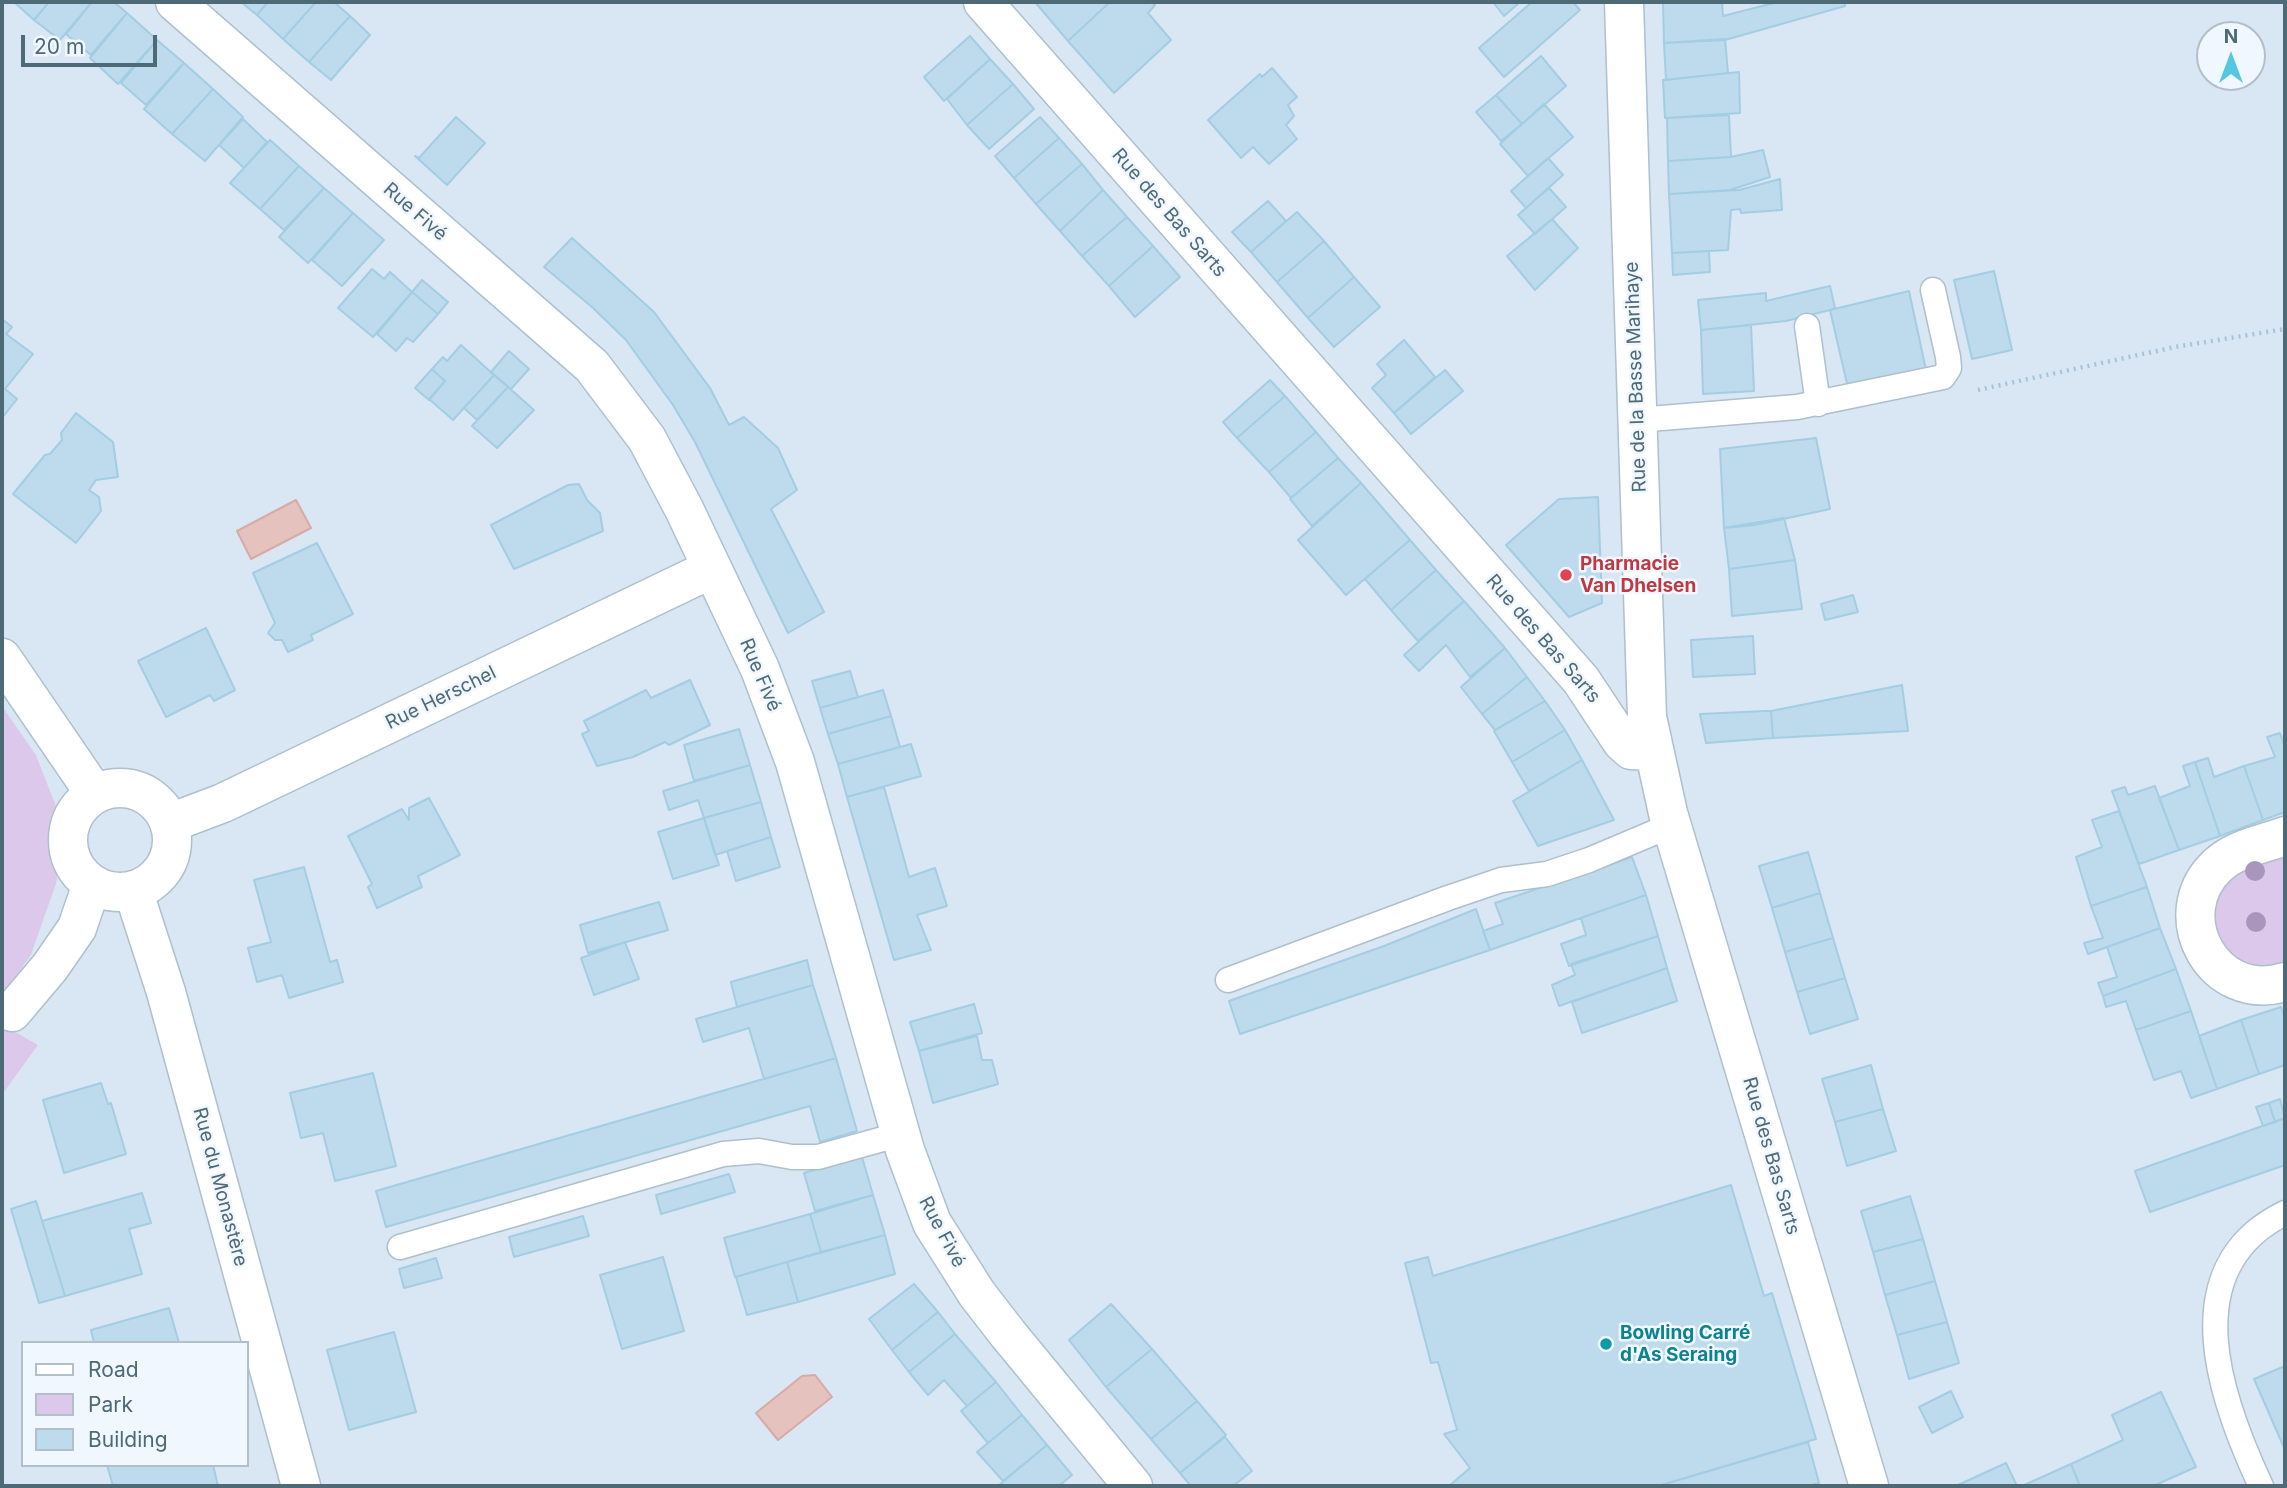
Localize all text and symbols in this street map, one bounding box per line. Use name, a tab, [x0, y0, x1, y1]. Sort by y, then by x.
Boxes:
scale bar	[24, 21, 161, 65]
north arrow	[2196, 21, 2266, 91]
text: N	[2224, 25, 2238, 48]
text: 20 m	[34, 34, 84, 59]
street label: Rue des Bas Sarts	[1107, 144, 1231, 282]
street label: Rue Fivé	[378, 178, 452, 246]
street label: Rue de la Basse Marihaye	[1621, 261, 1651, 493]
place label: Pharmacie Van Dhelsen	[1580, 553, 1696, 597]
marker: Pharmacie Van Dhelsen	[1558, 567, 1574, 583]
street label: Rue des Bas Sarts	[1481, 570, 1605, 708]
street label: Rue Fivé	[734, 635, 786, 715]
street label: Rue Herschel	[382, 661, 500, 735]
street label: Rue des Bas Sarts	[1738, 1075, 1804, 1237]
street label: Rue du Monastère	[188, 1105, 252, 1269]
street label: Rue Fivé	[914, 1193, 970, 1271]
place label: Bowling Carré d'As Seraing	[1620, 1322, 1750, 1366]
marker: Bowling Carré d'As Seraing	[1598, 1336, 1614, 1352]
legend	[21, 1341, 248, 1467]
text: Road	[88, 1357, 139, 1382]
text: Park	[88, 1392, 133, 1417]
text: Building	[88, 1427, 168, 1452]

